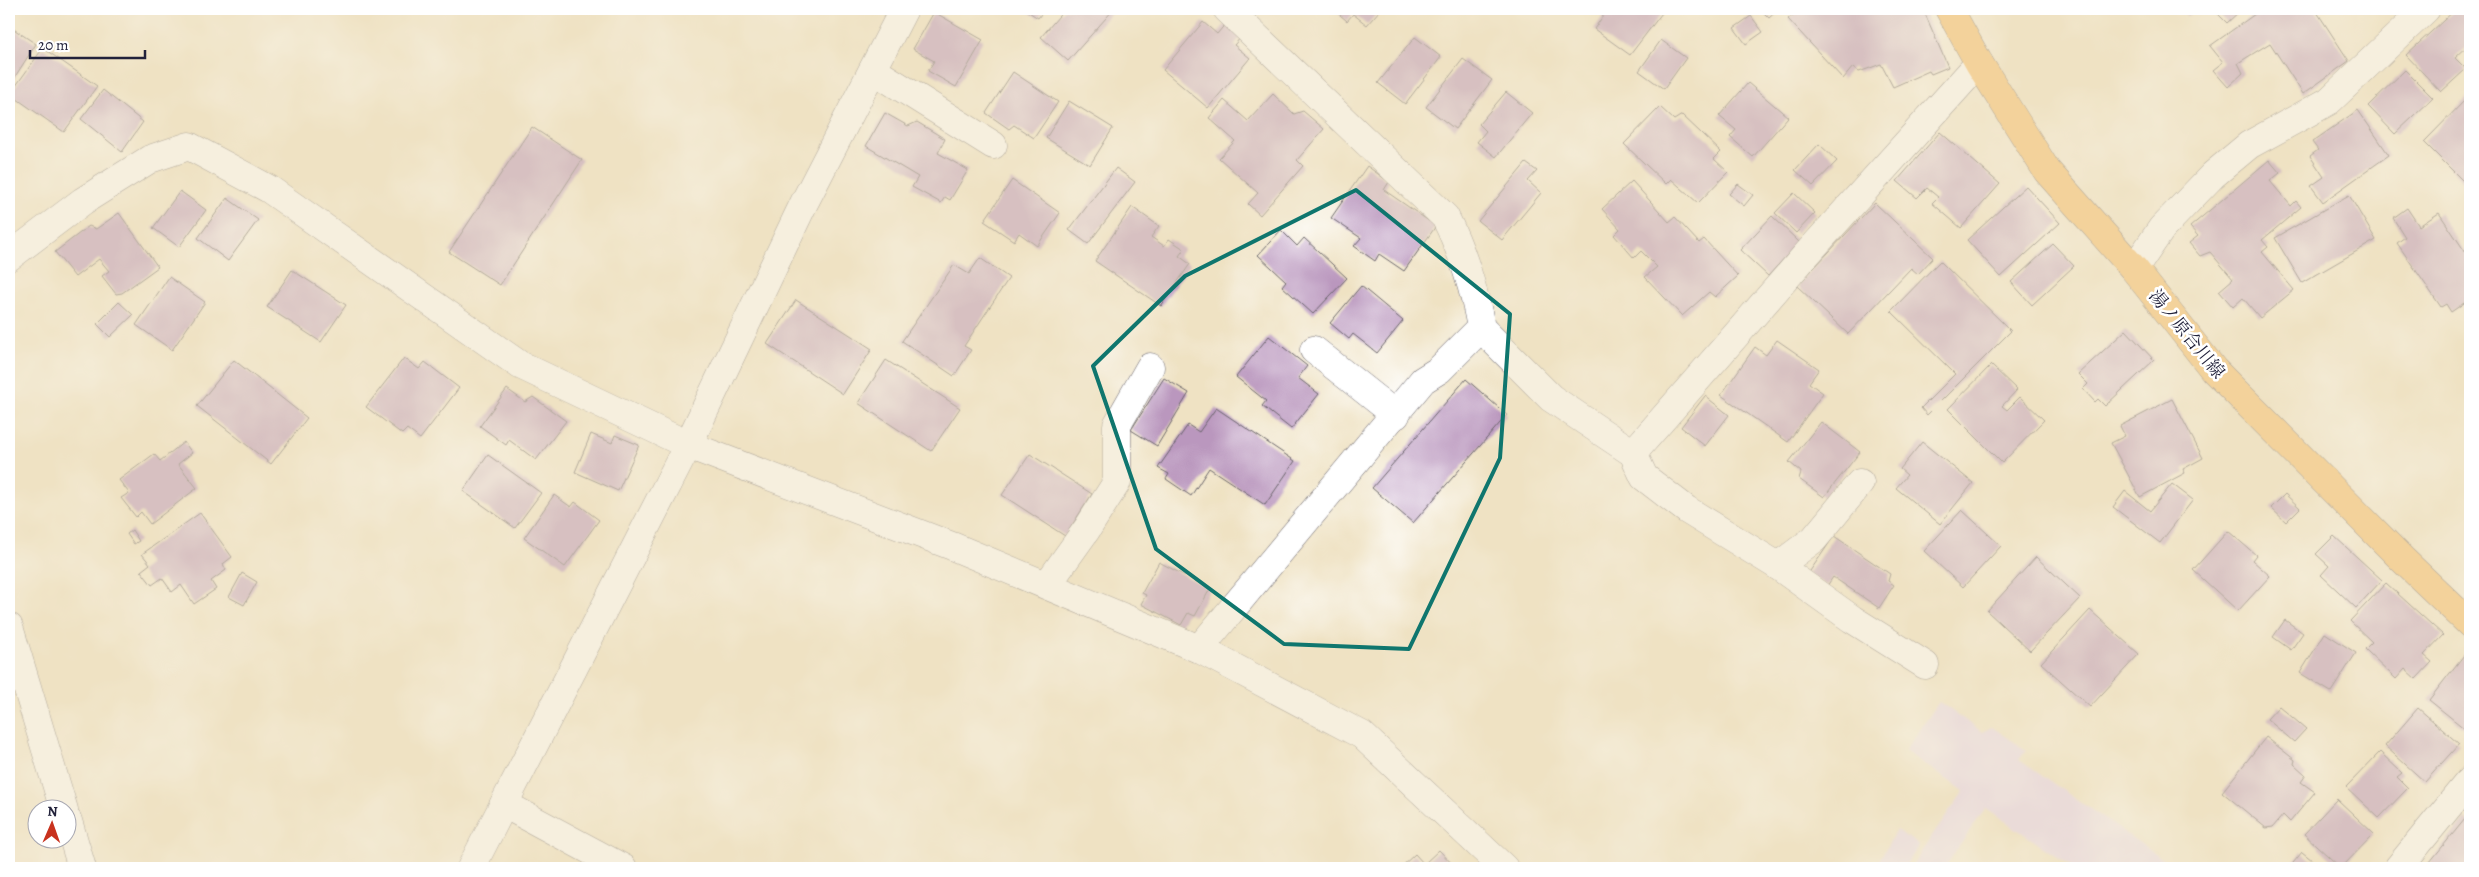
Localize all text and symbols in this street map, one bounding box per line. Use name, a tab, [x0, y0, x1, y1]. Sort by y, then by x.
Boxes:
scale bar	[30, 28, 145, 60]
text: 20 m	[38, 35, 69, 55]
street label: 湯ノ原合川線	[2144, 284, 2230, 384]
north arrow	[28, 800, 78, 850]
text: N	[47, 802, 58, 821]

